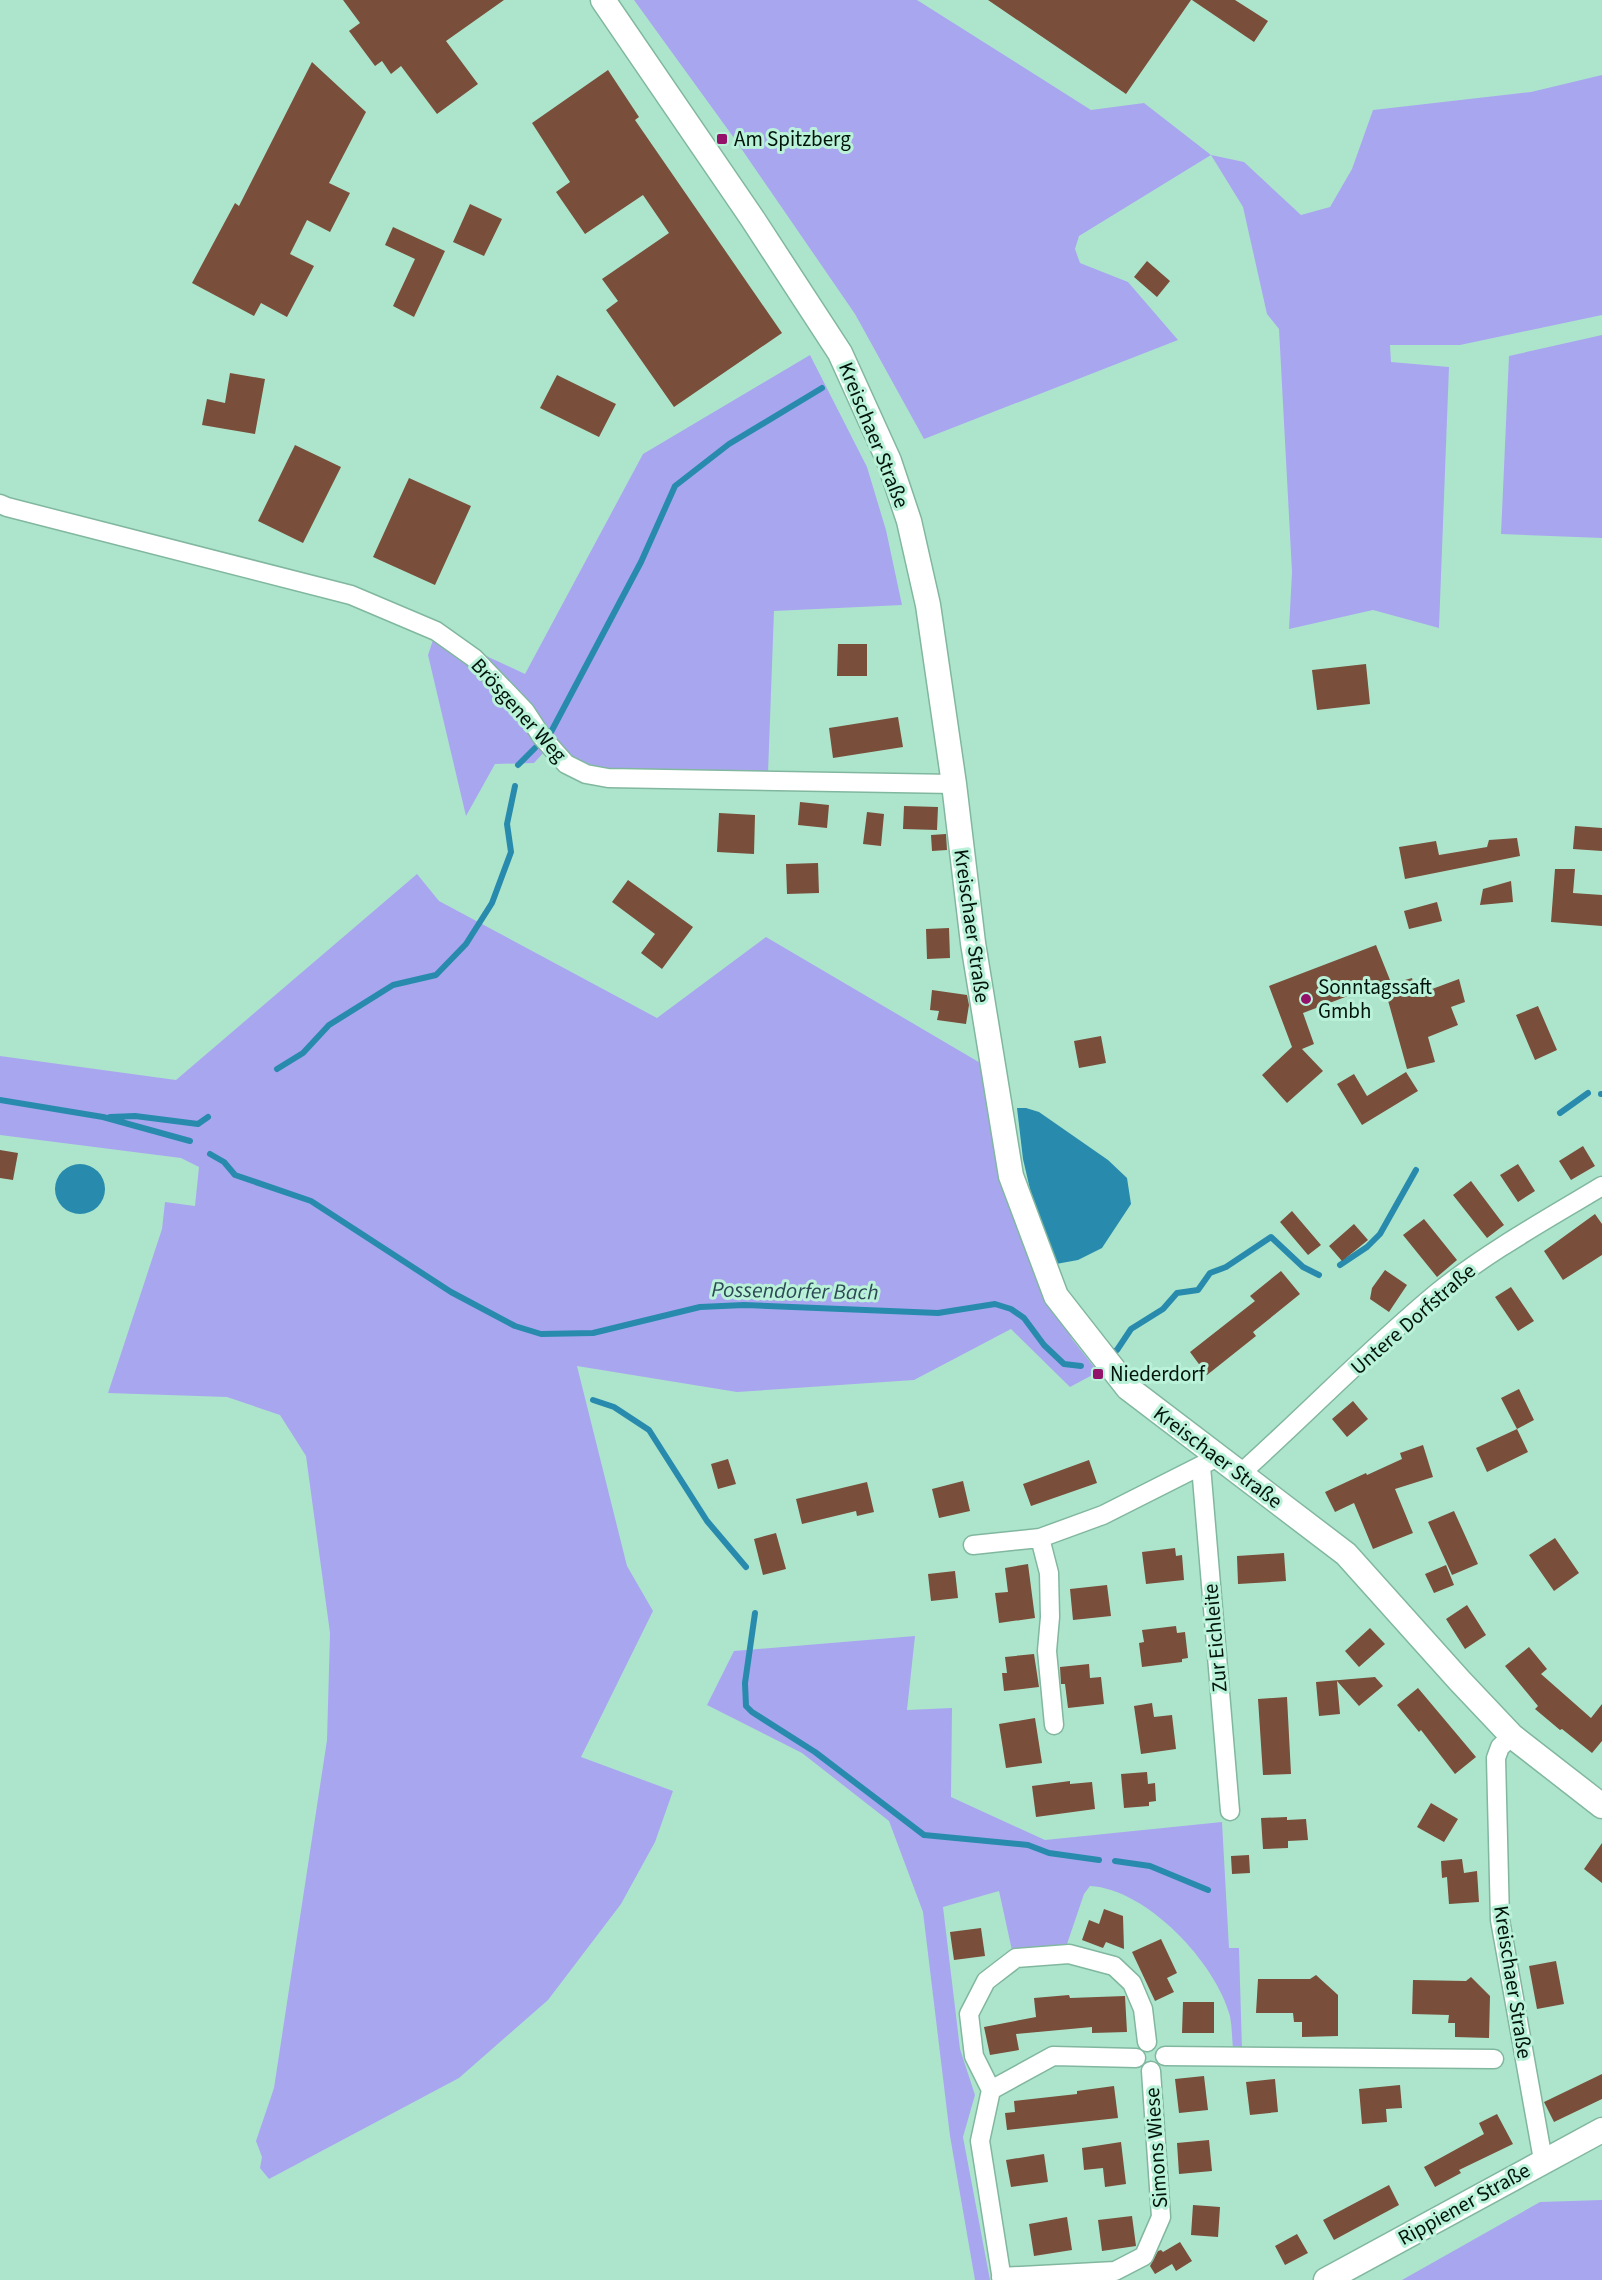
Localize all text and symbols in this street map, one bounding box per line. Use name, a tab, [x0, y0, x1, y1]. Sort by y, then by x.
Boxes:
place label: Am Spitzberg	[734, 124, 851, 154]
marker: Am Spitzberg	[715, 132, 729, 146]
street label: Kreischaer Straße	[831, 358, 917, 512]
street label: Brösgener Weg	[464, 651, 574, 769]
street label: Kreischaer Straße	[946, 847, 998, 1005]
place label: Sonntagssaft Gmbh	[1318, 972, 1433, 1026]
marker: Sonntagssaft Gmbh	[1299, 992, 1313, 1006]
street label: Untere Dorfstraße	[1344, 1256, 1482, 1382]
water label: Possendorfer Bach	[711, 1274, 879, 1308]
place label: Niederdorf	[1110, 1359, 1206, 1389]
marker: Niederdorf	[1091, 1367, 1105, 1381]
street label: Kreischaer Straße	[1147, 1398, 1289, 1516]
street label: Zur Eichleite	[1195, 1582, 1235, 1694]
street label: Kreischaer Straße	[1486, 1903, 1540, 2061]
street label: Simons Wiese	[1137, 2087, 1175, 2209]
street label: Rippiener Straße	[1392, 2155, 1536, 2253]

